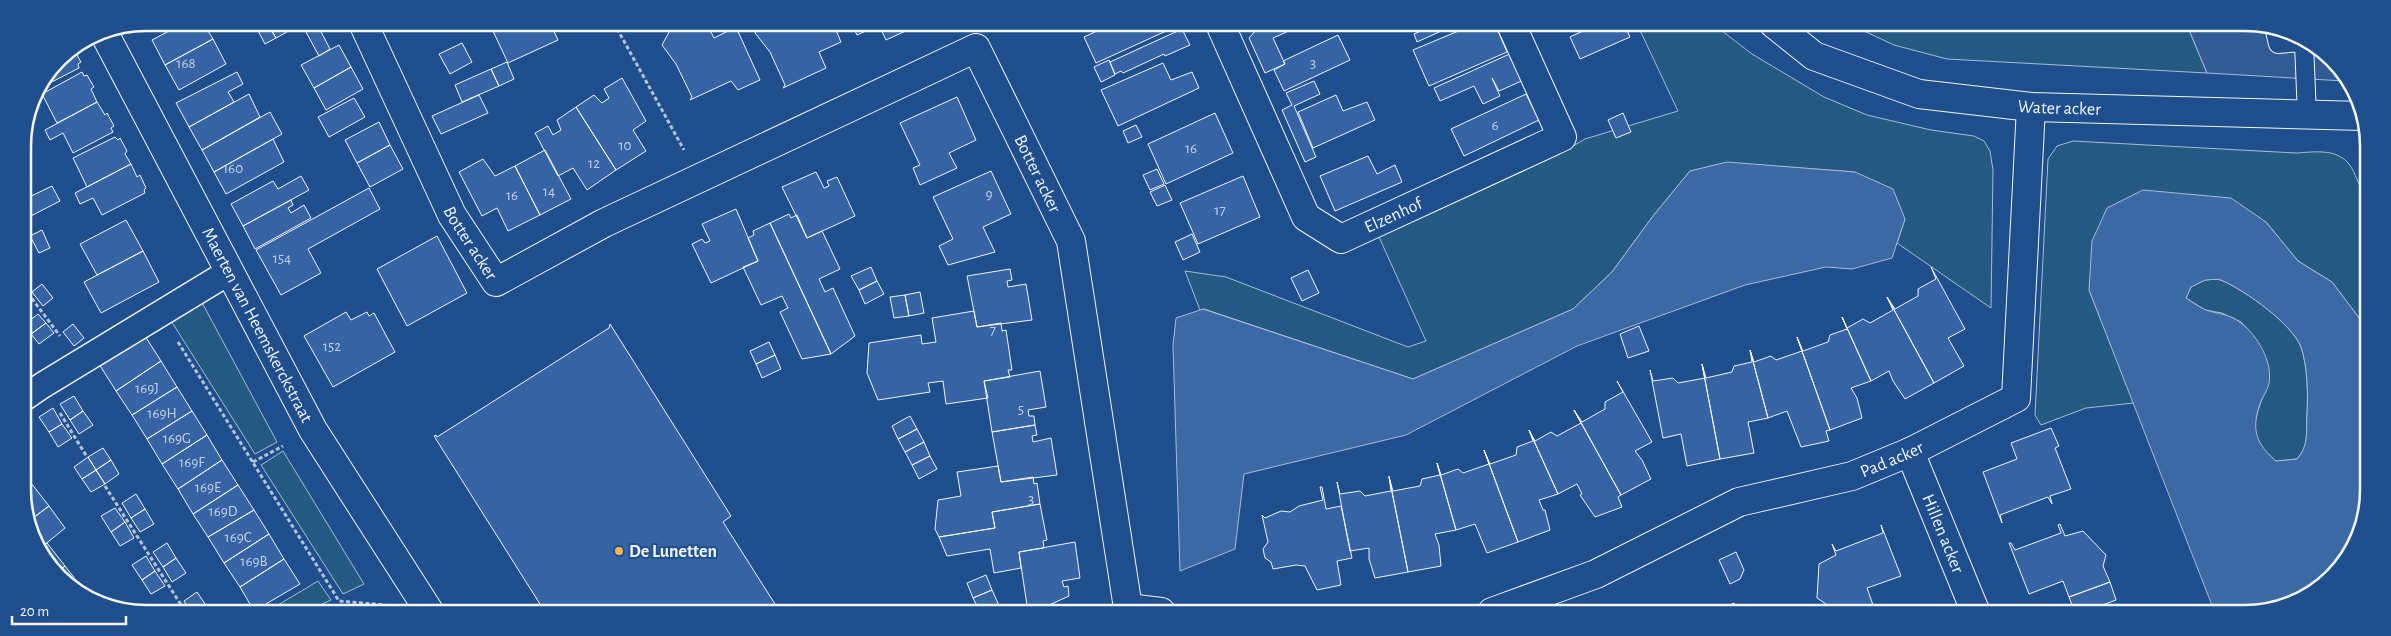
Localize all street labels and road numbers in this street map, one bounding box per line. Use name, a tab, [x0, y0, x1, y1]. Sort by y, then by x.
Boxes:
street label: Water acker	[2017, 98, 2101, 119]
street label: Botter acker	[1010, 132, 1064, 216]
street label: Elzenhof	[1362, 194, 1426, 237]
street label: Botter acker	[439, 204, 500, 284]
street label: Maerten van Heemskerckstraat	[198, 225, 316, 426]
street label: Pad acker	[1858, 438, 1927, 481]
street label: Hillen acker	[1918, 492, 1967, 576]

